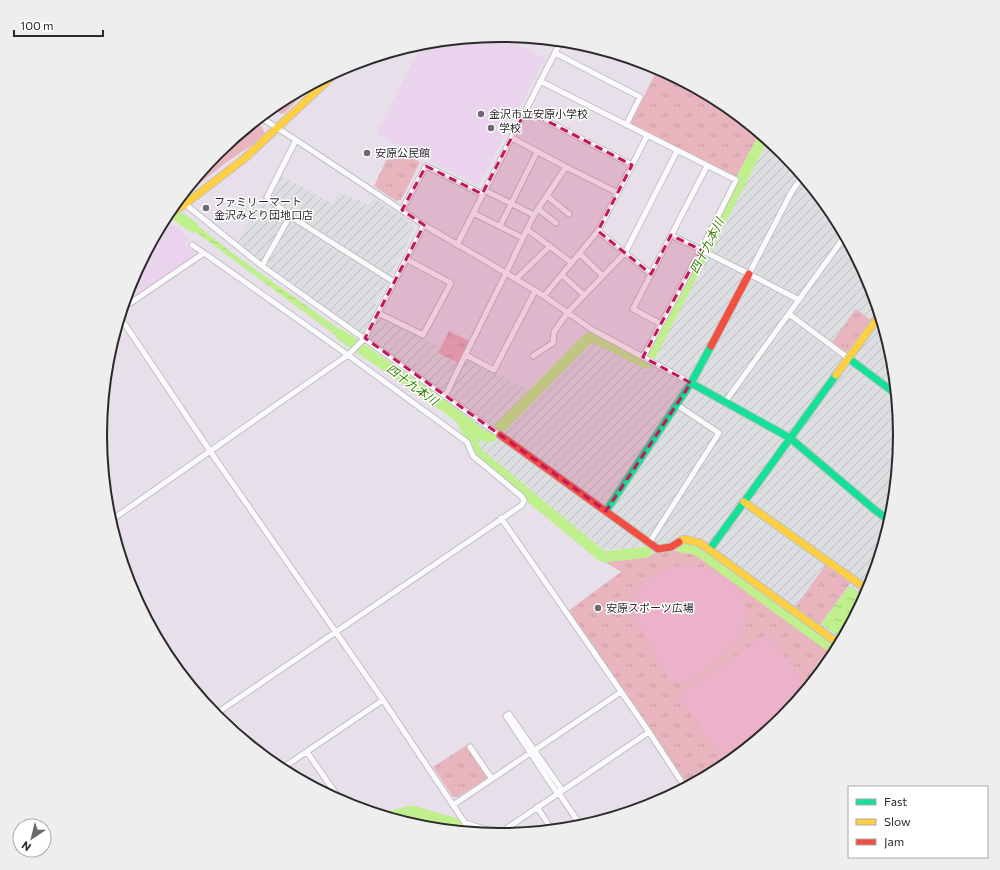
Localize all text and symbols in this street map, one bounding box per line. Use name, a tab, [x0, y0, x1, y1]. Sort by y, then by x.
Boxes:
scale bar	[14, 12, 103, 38]
text: 100 m	[20, 18, 54, 32]
place label: 金沢市立安原小学校	[489, 107, 588, 120]
marker: 金沢市立安原小学校	[476, 109, 486, 119]
place label: 学校	[499, 121, 521, 134]
marker: 学校	[486, 123, 496, 133]
place label: 安原公民館	[375, 146, 430, 159]
marker: 安原公民館	[362, 148, 372, 158]
place label: ファミリーマート 金沢みどり団地口店	[214, 195, 313, 221]
marker: ファミリーマート 金沢みどり団地口店	[201, 203, 211, 213]
water label: 四十九本川	[686, 214, 727, 275]
water label: 四十九本川	[384, 361, 443, 409]
place label: 安原スポーツ広場	[606, 601, 694, 614]
marker: 安原スポーツ広場	[593, 603, 603, 613]
legend	[848, 786, 988, 858]
text: Fast	[884, 794, 907, 808]
text: Slow	[884, 814, 911, 828]
north arrow	[12, 818, 52, 858]
text: Jam	[884, 834, 904, 849]
text: N	[19, 839, 33, 854]

